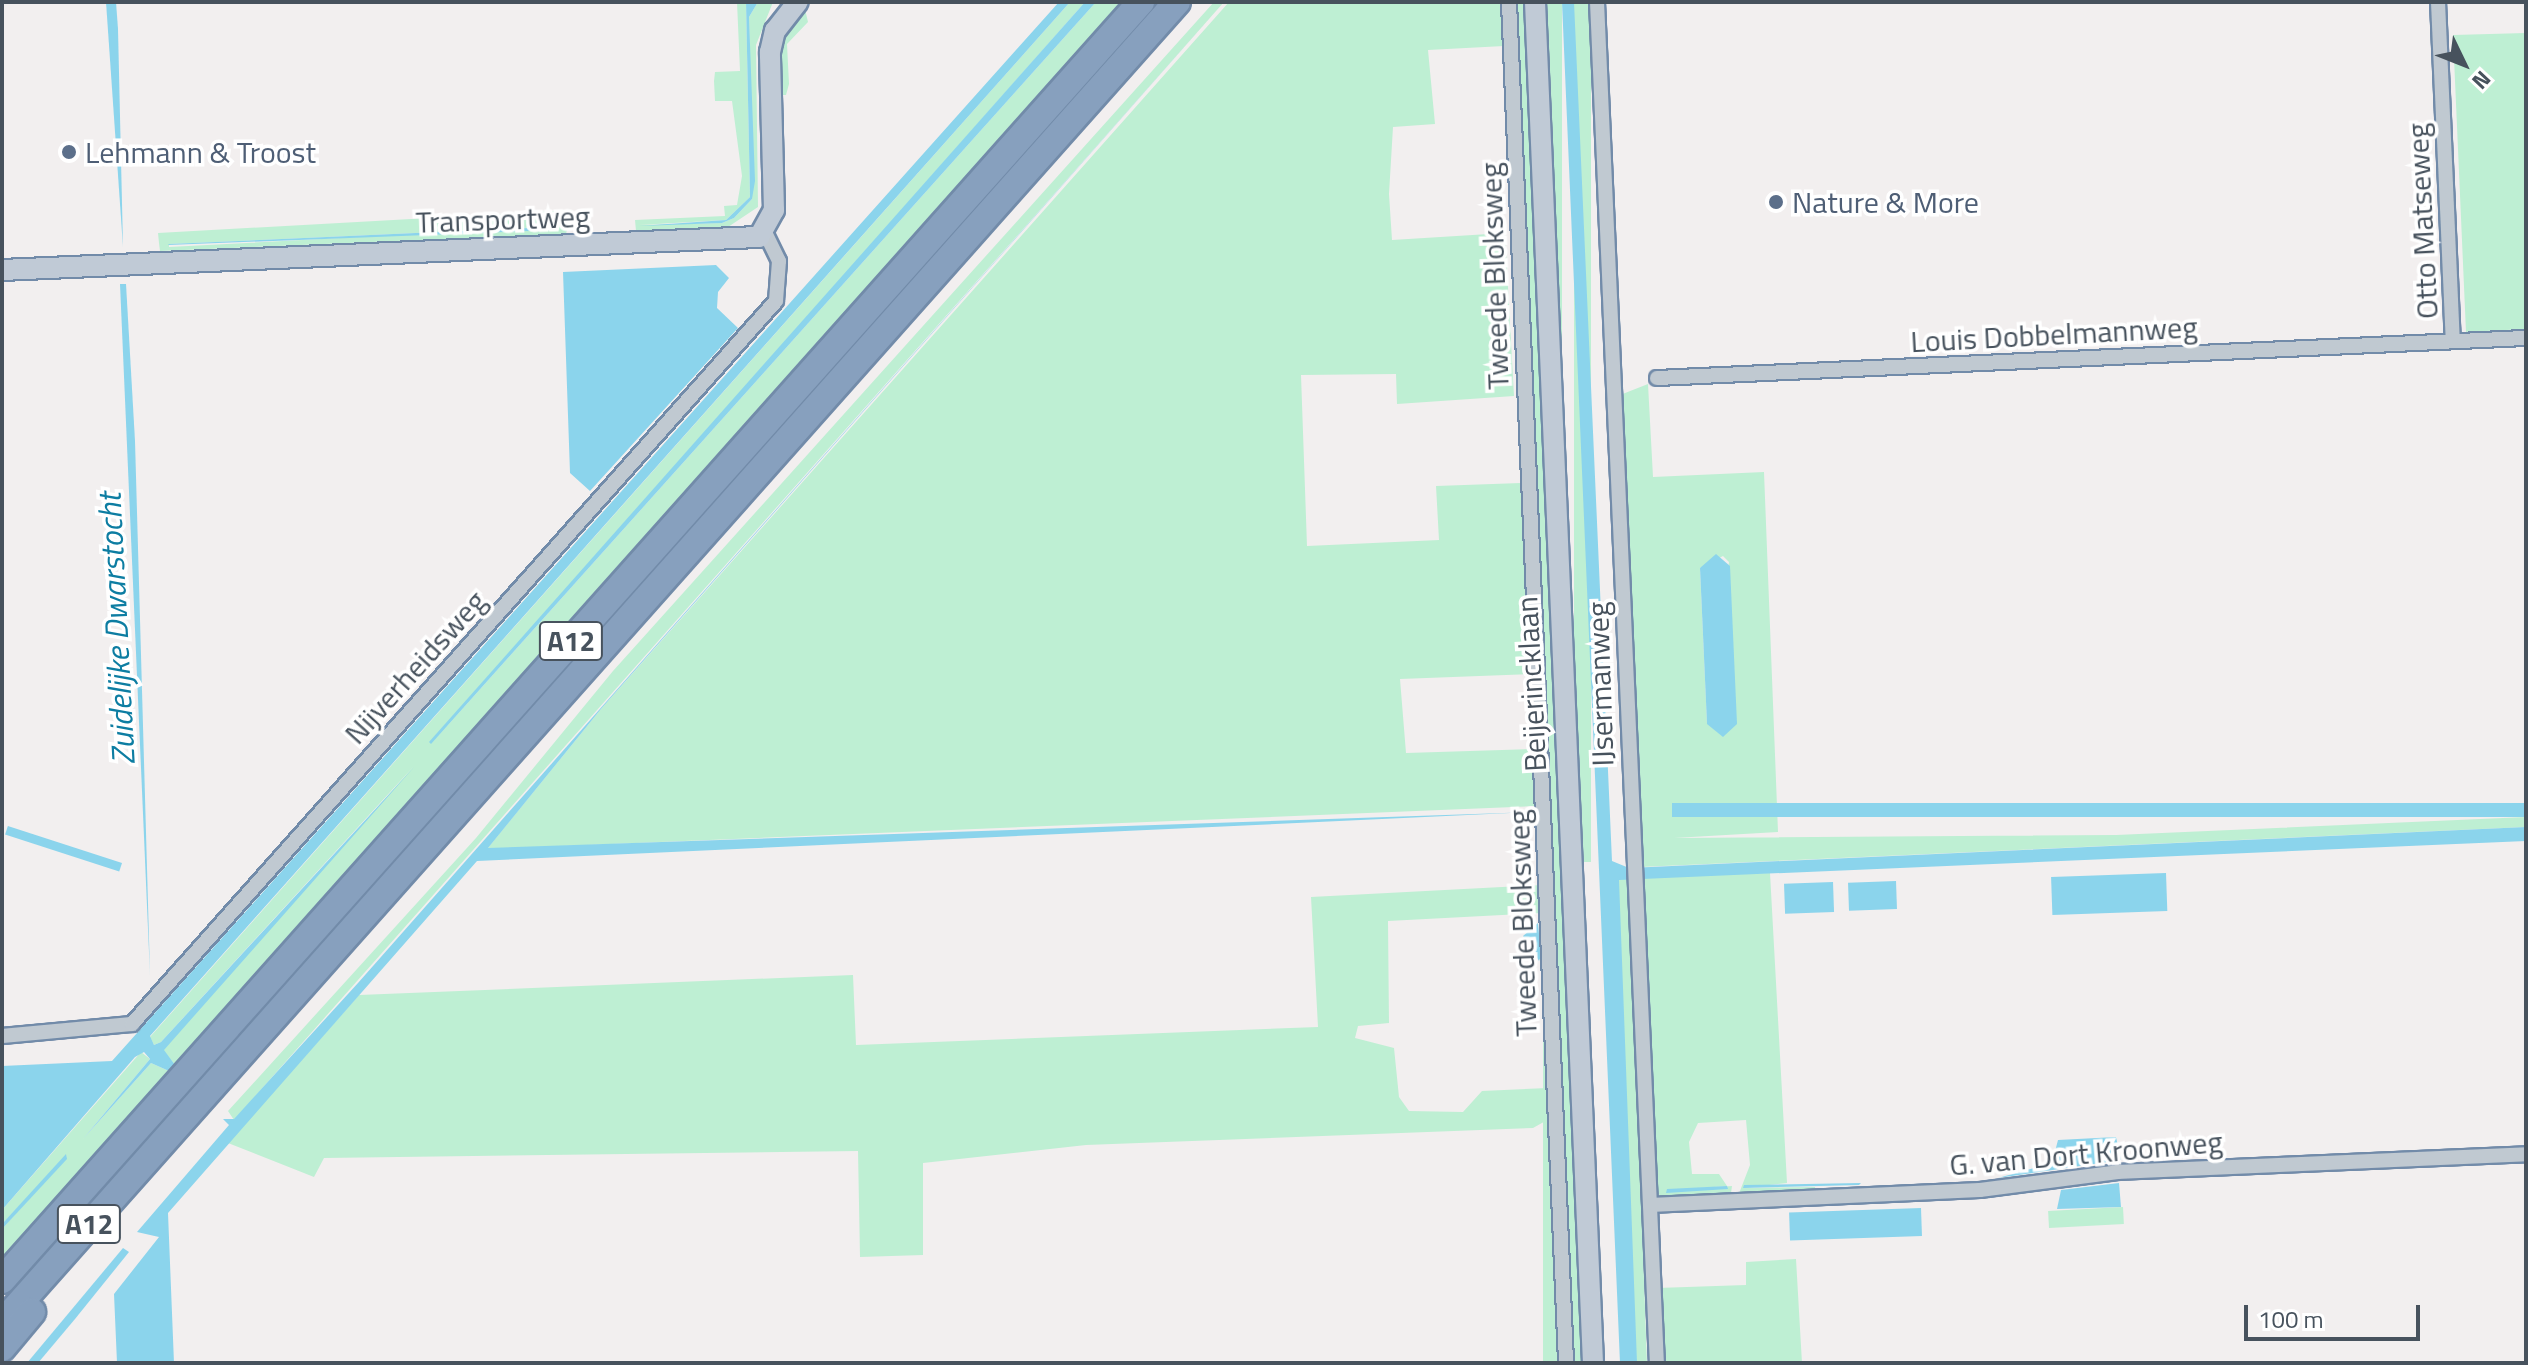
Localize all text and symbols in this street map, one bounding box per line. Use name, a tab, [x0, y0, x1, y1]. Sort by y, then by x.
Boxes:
north arrow	[2424, 24, 2504, 104]
text: N	[2464, 63, 2499, 98]
street label: Otto Matseweg	[2399, 122, 2445, 320]
place label: Lehmann & Troost	[85, 134, 316, 170]
marker: Lehmann & Troost	[60, 143, 78, 161]
street label: Tweede Bloksweg	[1472, 162, 1516, 390]
place label: Nature & More	[1792, 184, 1979, 220]
marker: Nature & More	[1767, 193, 1785, 211]
street label: Transportweg	[415, 198, 591, 240]
street label: Louis Dobbelmannweg	[1910, 309, 2198, 359]
water label: Zuidelijke Dwarstocht	[90, 492, 142, 766]
street label: Nijverheidsweg	[337, 583, 493, 751]
street label: Beijerincklaan	[1508, 595, 1554, 773]
street label: IJsermanweg	[1579, 601, 1621, 767]
road number: A12	[537, 617, 605, 665]
street label: Tweede Bloksweg	[1500, 809, 1544, 1037]
street label: G. van Dort Kroonweg	[1948, 1123, 2224, 1183]
road number: A12	[55, 1200, 123, 1248]
scale bar	[2248, 1289, 2424, 1339]
text: 100 m	[2258, 1301, 2324, 1337]

